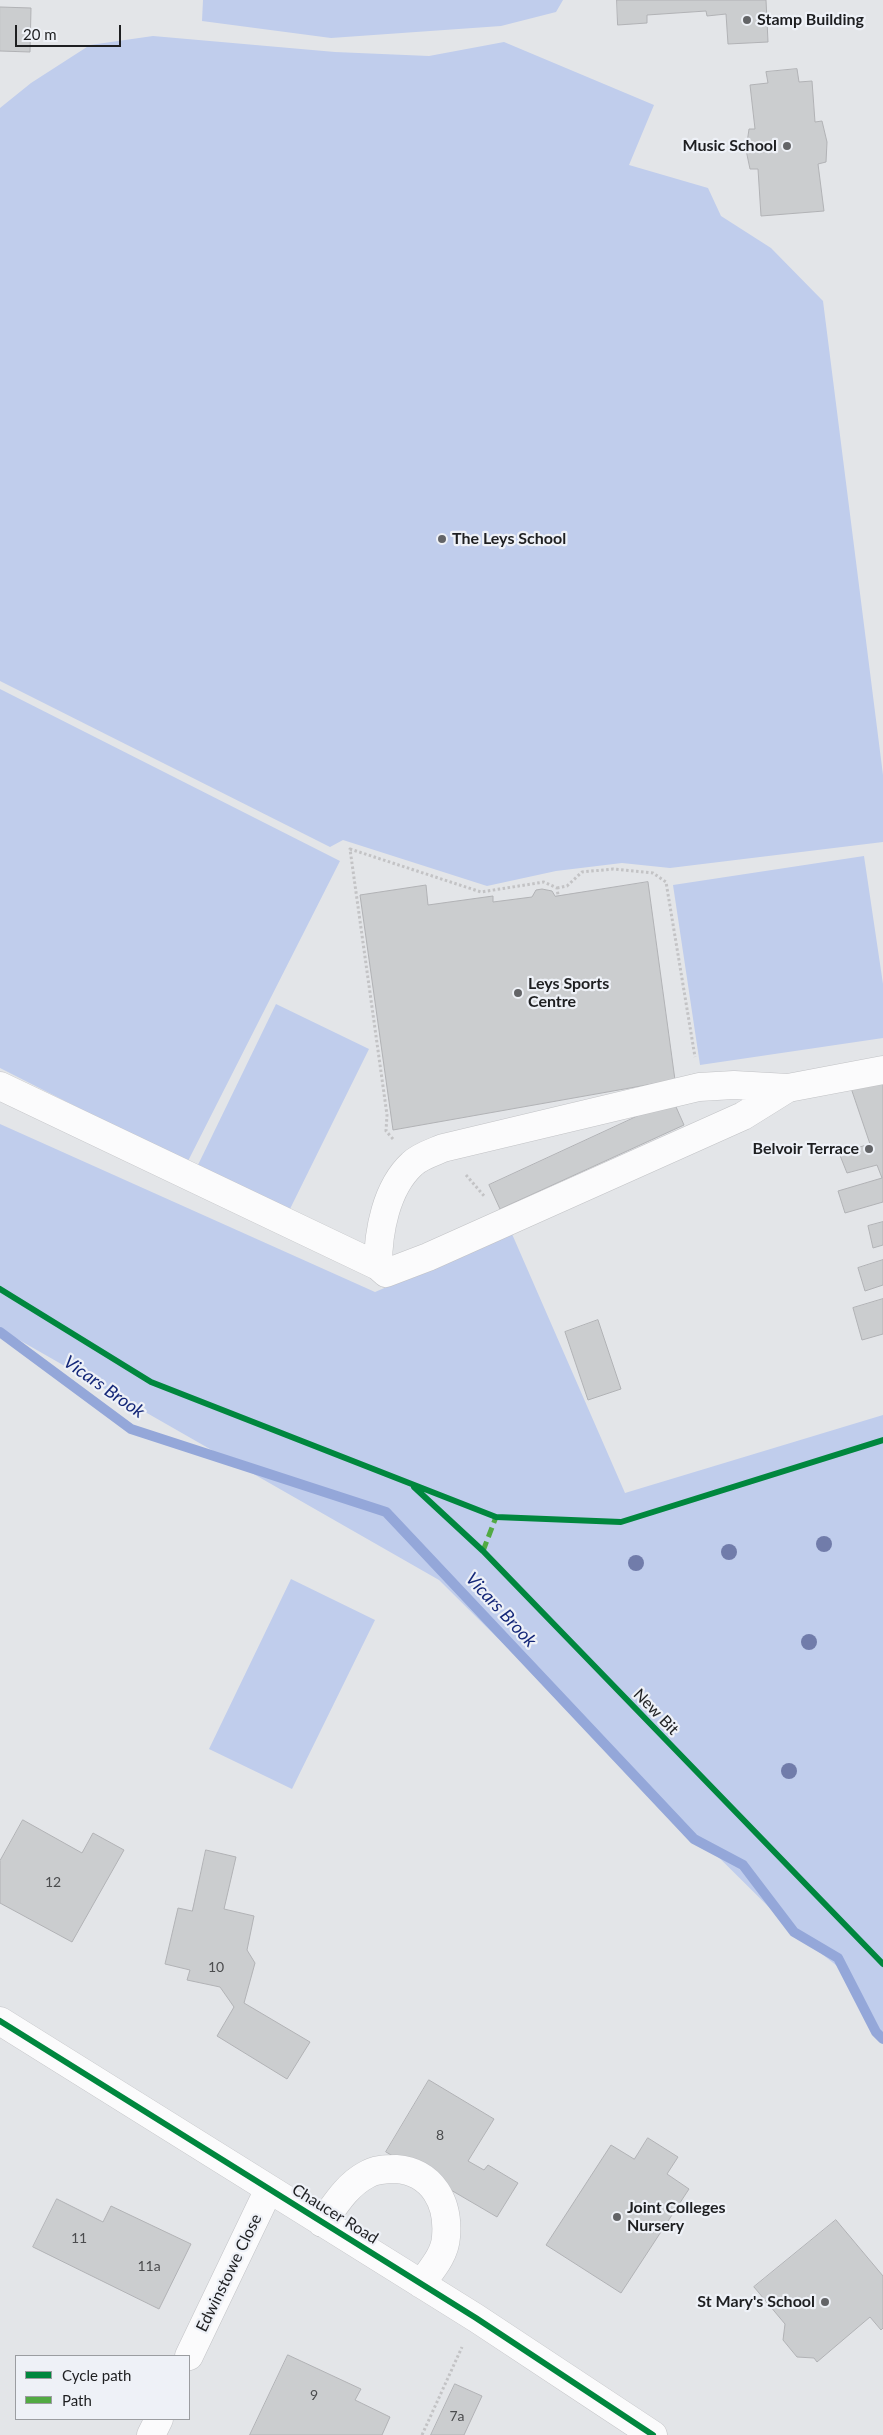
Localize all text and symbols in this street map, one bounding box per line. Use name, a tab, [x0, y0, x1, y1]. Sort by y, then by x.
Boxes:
place label: Stamp Building	[757, 10, 864, 30]
marker: Stamp Building	[741, 14, 753, 26]
scale bar	[18, 15, 124, 47]
text: 20 m	[23, 25, 57, 43]
place label: Music School	[682, 136, 777, 156]
marker: Music School	[781, 140, 793, 152]
place label: The Leys School	[452, 529, 566, 549]
marker: The Leys School	[436, 533, 448, 545]
place label: Leys Sports Centre	[528, 974, 609, 1012]
marker: Leys Sports Centre	[512, 987, 524, 999]
place label: Belvoir Terrace	[752, 1139, 859, 1159]
marker: Belvoir Terrace	[863, 1143, 875, 1155]
water label: Vicars Brook	[59, 1351, 149, 1423]
water label: Vicars Brook	[461, 1568, 541, 1652]
street label: New Bit	[629, 1685, 683, 1739]
house number: 12	[45, 1874, 61, 1890]
house number: 10	[208, 1959, 224, 1975]
house number: 8	[436, 2127, 444, 2143]
street label: Chaucer Road	[288, 2180, 382, 2248]
place label: Joint Colleges Nursery	[627, 2198, 726, 2236]
street label: Edwinstowe Close	[192, 2211, 266, 2335]
marker: Joint Colleges Nursery	[611, 2211, 623, 2223]
house number: 11	[71, 2230, 87, 2246]
house number: 11a	[137, 2258, 161, 2274]
place label: St Mary's School	[697, 2292, 815, 2312]
marker: St Mary's School	[819, 2296, 831, 2308]
legend	[15, 2355, 190, 2420]
text: Cycle path	[62, 2366, 131, 2384]
house number: 9	[310, 2387, 318, 2403]
text: Path	[62, 2391, 92, 2409]
house number: 7a	[449, 2408, 465, 2424]

